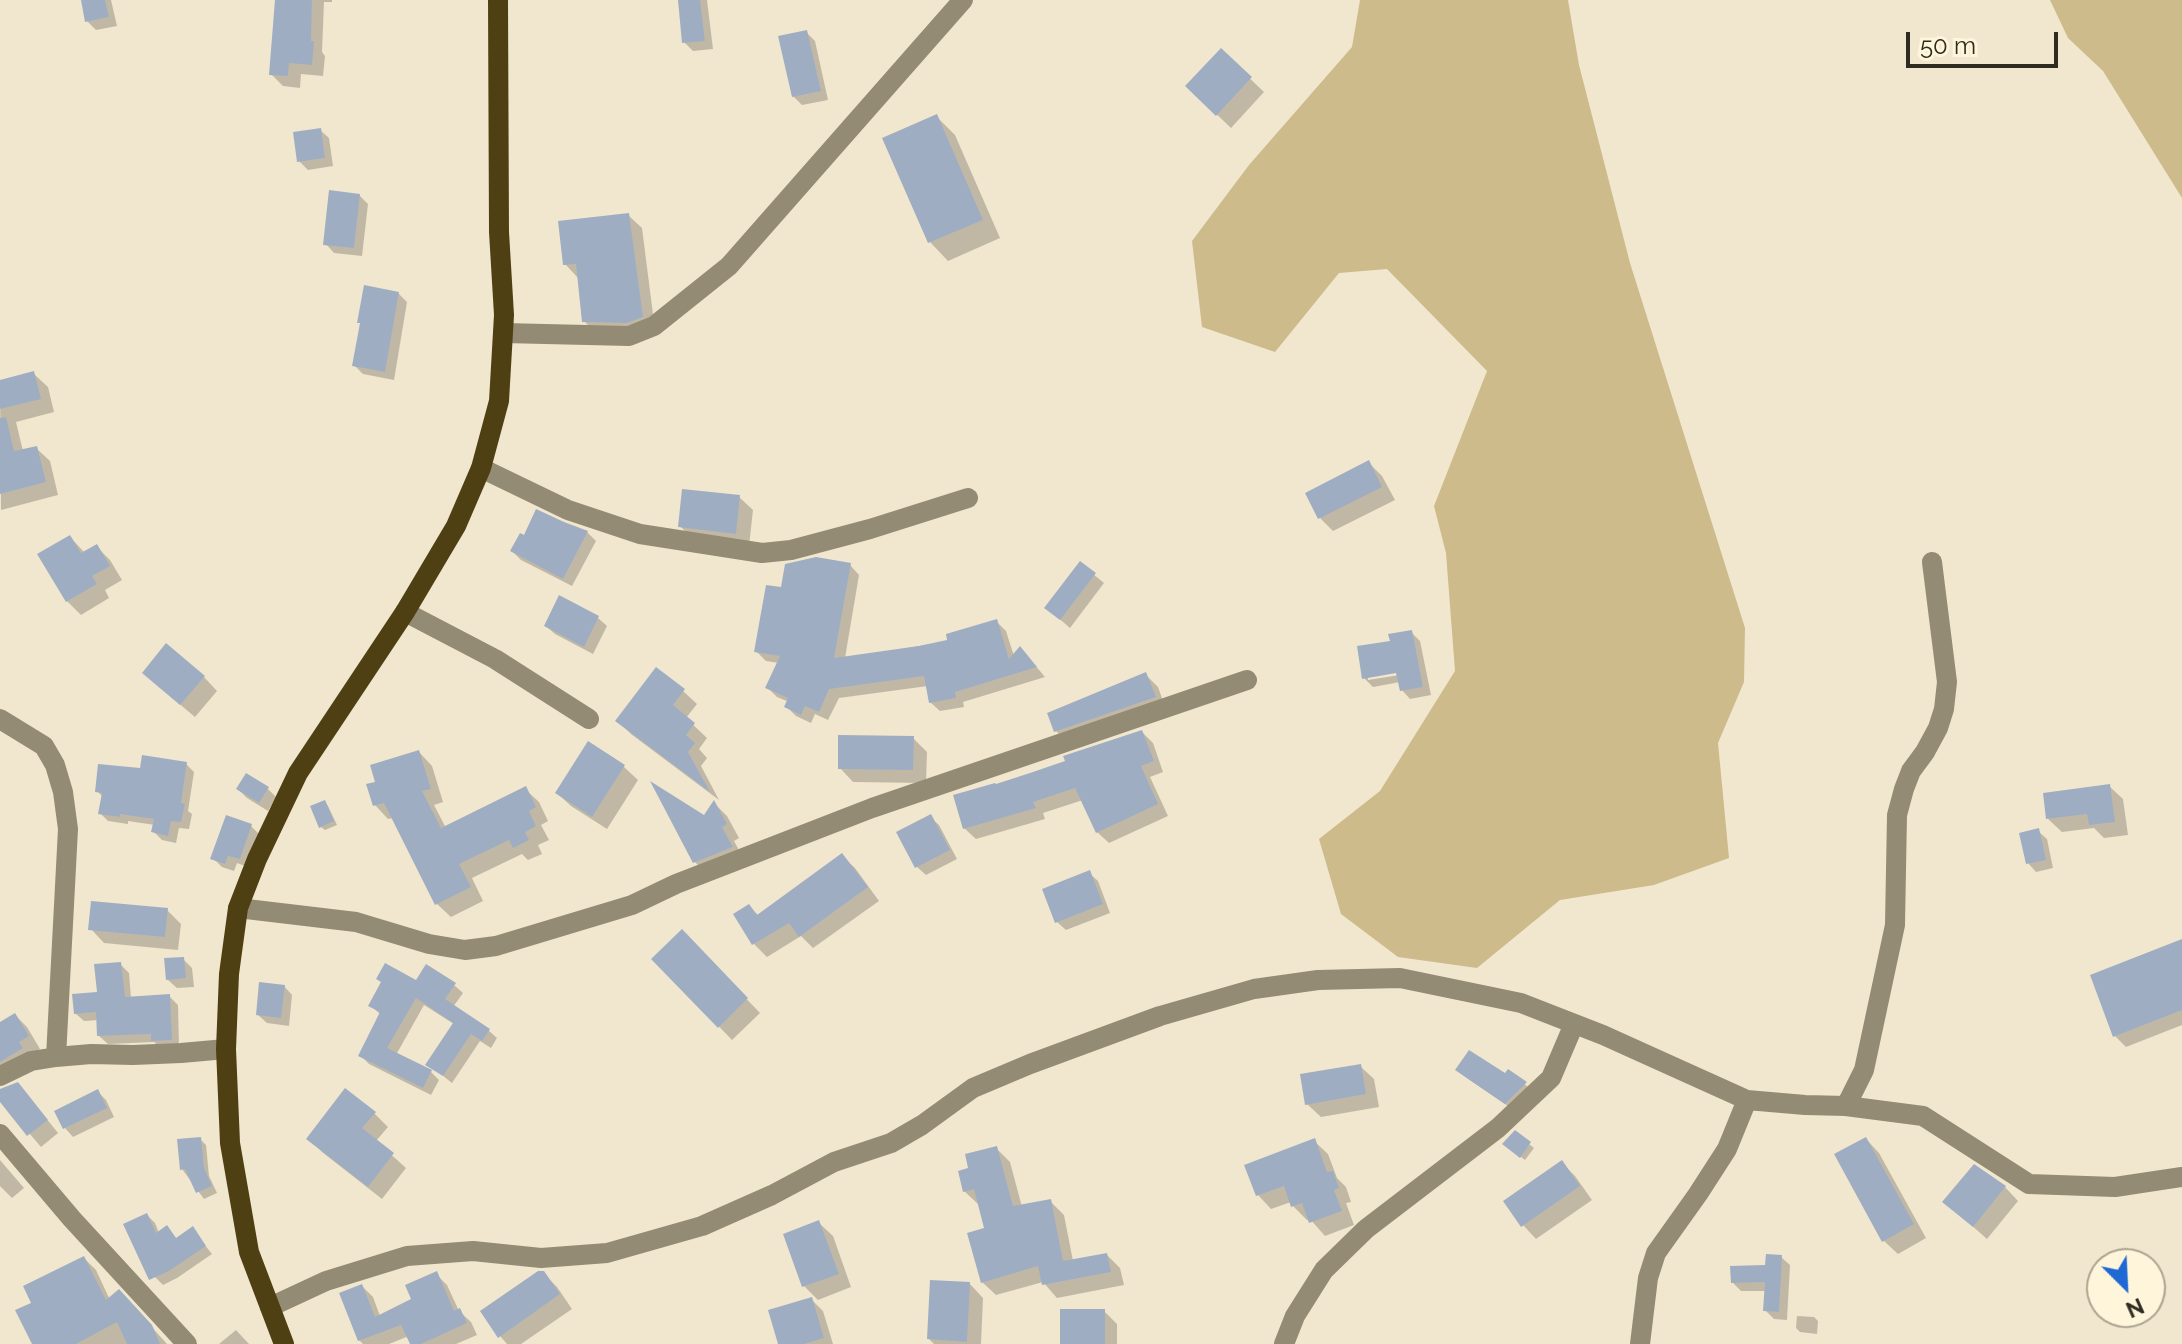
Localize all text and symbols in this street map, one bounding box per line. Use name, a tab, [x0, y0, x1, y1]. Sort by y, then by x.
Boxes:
scale bar	[1910, 16, 2062, 66]
text: 50 m	[1920, 31, 1976, 60]
north arrow	[2086, 1248, 2166, 1328]
text: N	[2122, 1293, 2148, 1323]

